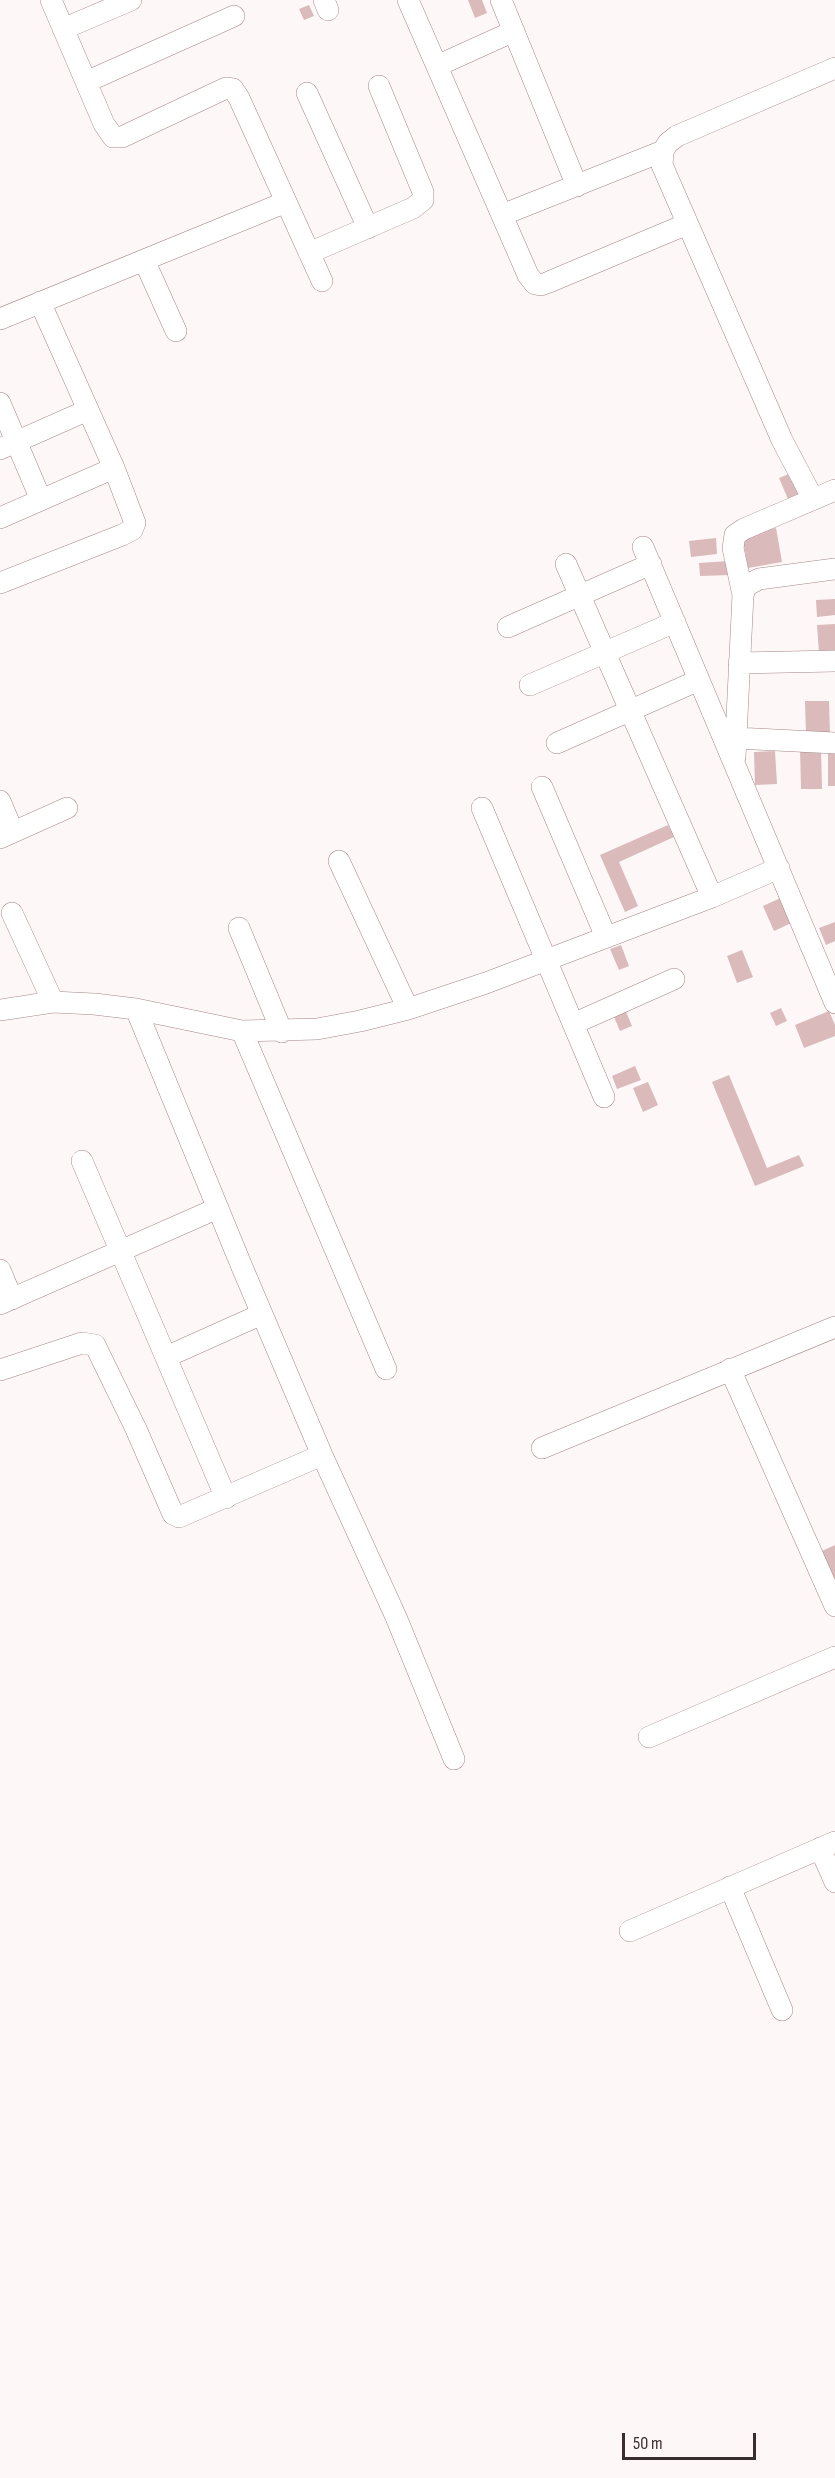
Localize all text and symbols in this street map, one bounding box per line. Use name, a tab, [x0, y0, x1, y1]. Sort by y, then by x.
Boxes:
scale bar	[625, 2421, 758, 2459]
text: 50 m	[633, 2433, 663, 2454]

